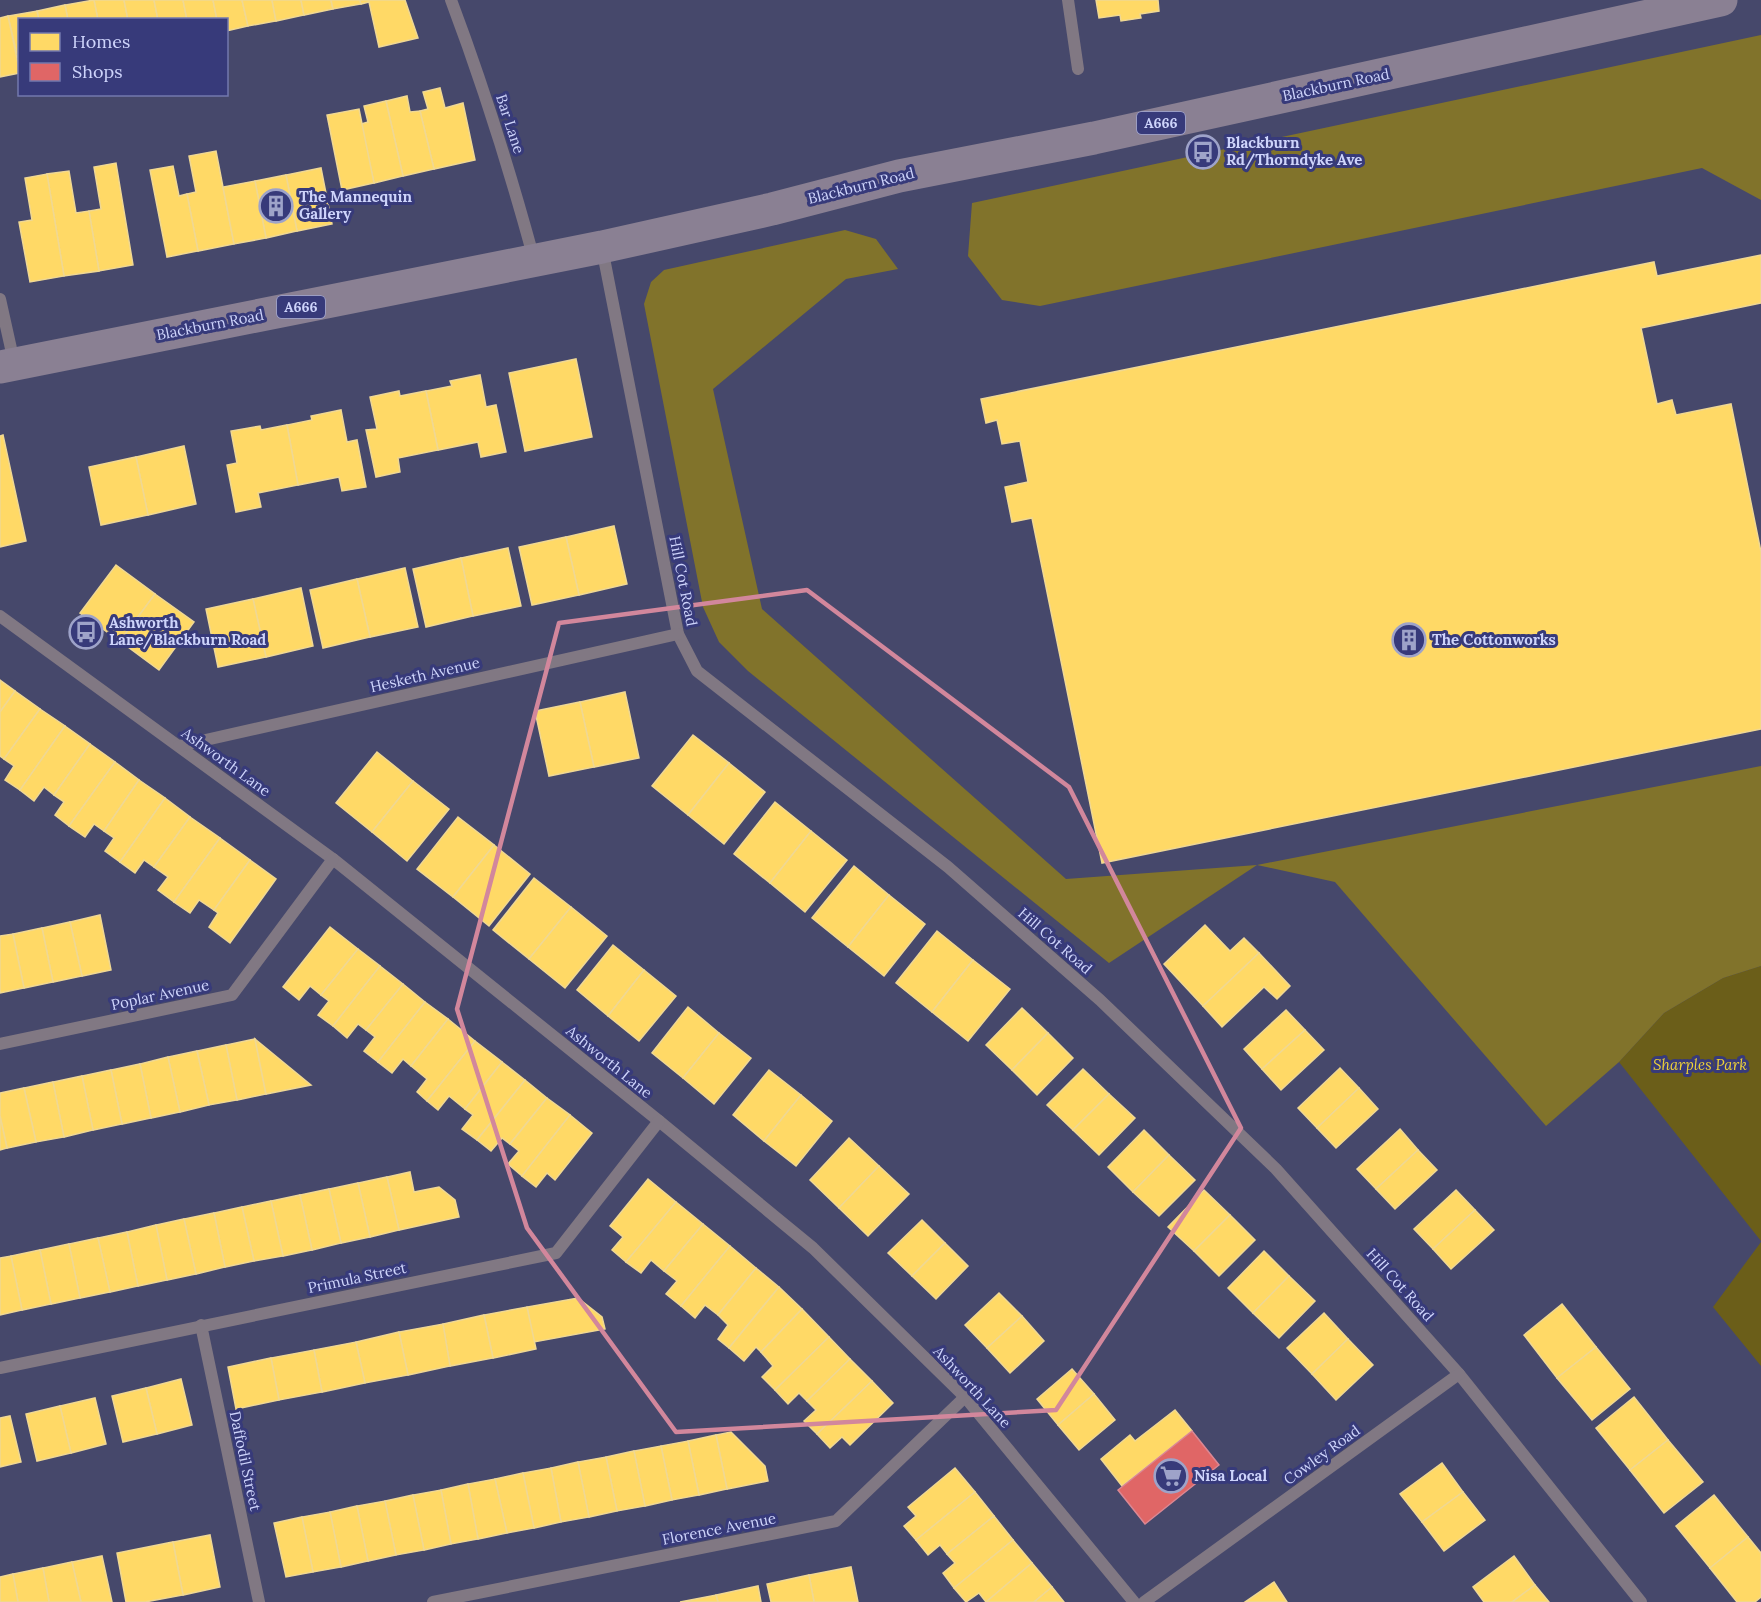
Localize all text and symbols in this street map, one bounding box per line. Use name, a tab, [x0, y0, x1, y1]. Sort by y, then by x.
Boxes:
legend	[18, 18, 228, 96]
text: Homes	[72, 30, 130, 53]
text: Shops	[72, 60, 123, 83]
street label: Blackburn Road	[1281, 64, 1391, 105]
street label: Bar Lane	[492, 92, 529, 156]
road number: A666	[1137, 112, 1185, 134]
place label: Blackburn Rd/Thorndyke Ave	[1226, 133, 1362, 170]
bus stop icon: Blackburn Rd/Thorndyke Ave	[1185, 134, 1221, 170]
street label: Blackburn Road	[806, 163, 916, 208]
place label: The Mannequin Gallery	[299, 187, 412, 223]
building icon: The Mannequin Gallery	[258, 188, 294, 224]
road number: A666	[277, 296, 325, 318]
street label: Blackburn Road	[155, 305, 265, 344]
street label: Hill Cot Road	[665, 534, 702, 628]
place label: Ashworth Lane/Blackburn Road	[109, 613, 266, 650]
bus stop icon: Ashworth Lane/Blackburn Road	[68, 614, 104, 650]
building icon: The Cottonworks	[1391, 622, 1427, 658]
place label: The Cottonworks	[1432, 630, 1556, 649]
street label: Hesketh Avenue	[368, 653, 482, 696]
street label: Ashworth Lane	[177, 722, 274, 800]
street label: Hill Cot Road	[1014, 903, 1096, 978]
street label: Poplar Avenue	[109, 975, 211, 1014]
street label: Ashworth Lane	[562, 1021, 656, 1102]
park label: Sharples Park	[1653, 1055, 1747, 1074]
street label: Hill Cot Road	[1363, 1244, 1438, 1325]
street label: Primula Street	[306, 1258, 408, 1297]
street label: Ashworth Lane	[929, 1341, 1015, 1432]
street label: Daffodil Street	[226, 1409, 265, 1513]
street label: Cowley Road	[1280, 1420, 1364, 1489]
supermarket icon: Nisa Local	[1153, 1458, 1189, 1494]
place label: Nisa Local	[1194, 1466, 1267, 1485]
street label: Florence Avenue	[660, 1508, 777, 1549]

